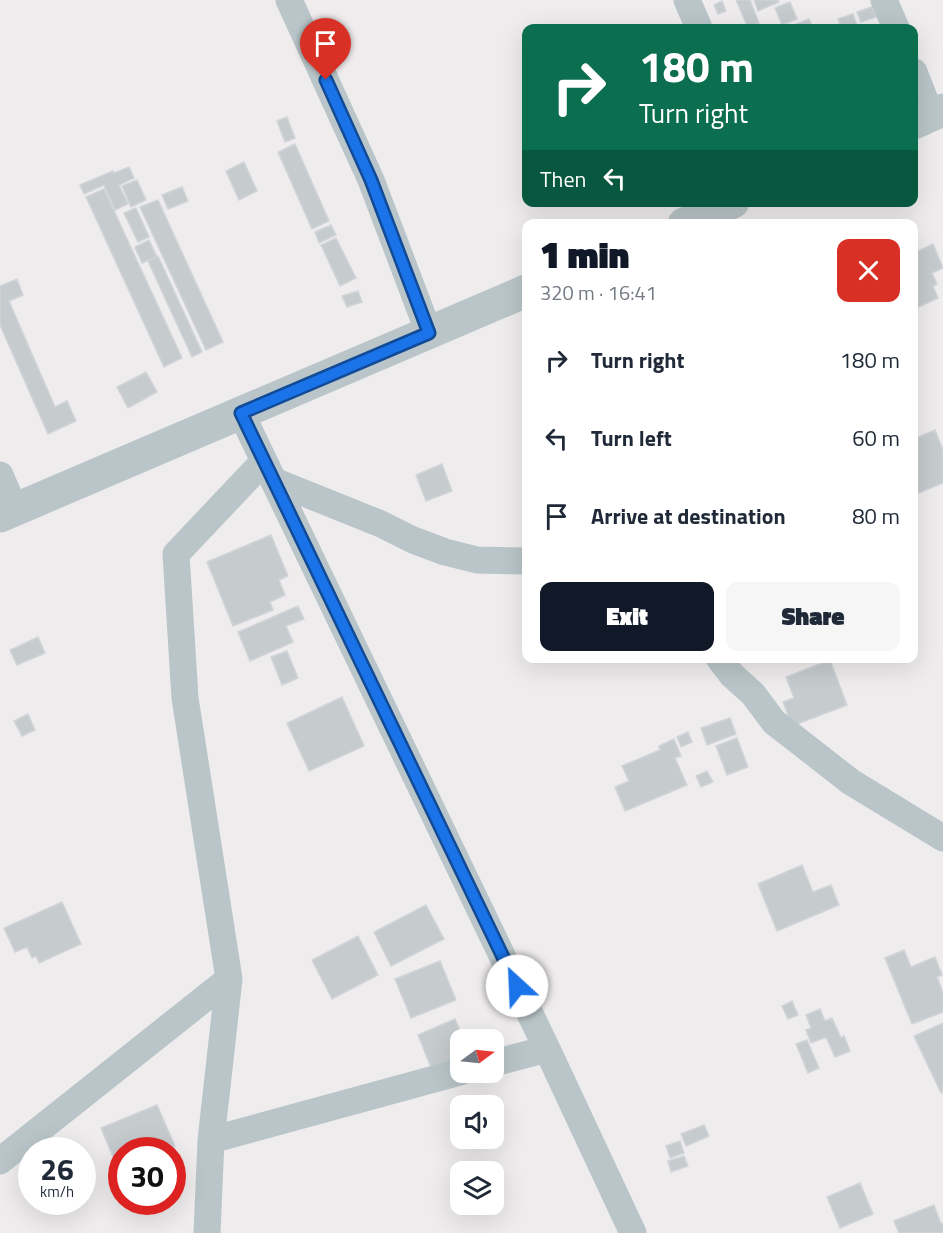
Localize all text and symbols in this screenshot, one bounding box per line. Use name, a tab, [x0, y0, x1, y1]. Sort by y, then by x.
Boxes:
pin	[300, 18, 351, 80]
icon: arrive	[309, 27, 342, 60]
text: 180 m	[639, 34, 754, 98]
icon: right	[540, 48, 618, 126]
text: Turn right	[639, 92, 748, 133]
text: Then	[540, 162, 586, 196]
icon: left	[598, 162, 631, 195]
text: 1 min	[540, 227, 629, 282]
button: close	[837, 239, 900, 302]
text: 320 m · 16:41	[540, 277, 657, 308]
text: Turn right	[591, 343, 685, 377]
text: 180 m	[840, 343, 900, 377]
icon: right	[540, 344, 573, 377]
text: Turn left	[591, 421, 672, 455]
text: 60 m	[852, 421, 900, 455]
icon: left	[540, 422, 573, 455]
text: Arrive at destination	[591, 499, 786, 533]
text: 80 m	[852, 499, 900, 533]
icon: arrive	[540, 500, 573, 533]
button: Exit	[540, 582, 714, 651]
button: Share	[726, 582, 900, 651]
position arrow	[485, 954, 549, 1018]
north arrow	[450, 1029, 504, 1083]
map controls	[450, 1029, 504, 1215]
button: sound	[450, 1095, 504, 1149]
speed limit sign: 30	[108, 1137, 186, 1215]
text: 26	[40, 1146, 74, 1192]
button: layers	[450, 1161, 504, 1215]
text: km/h	[40, 1180, 74, 1203]

